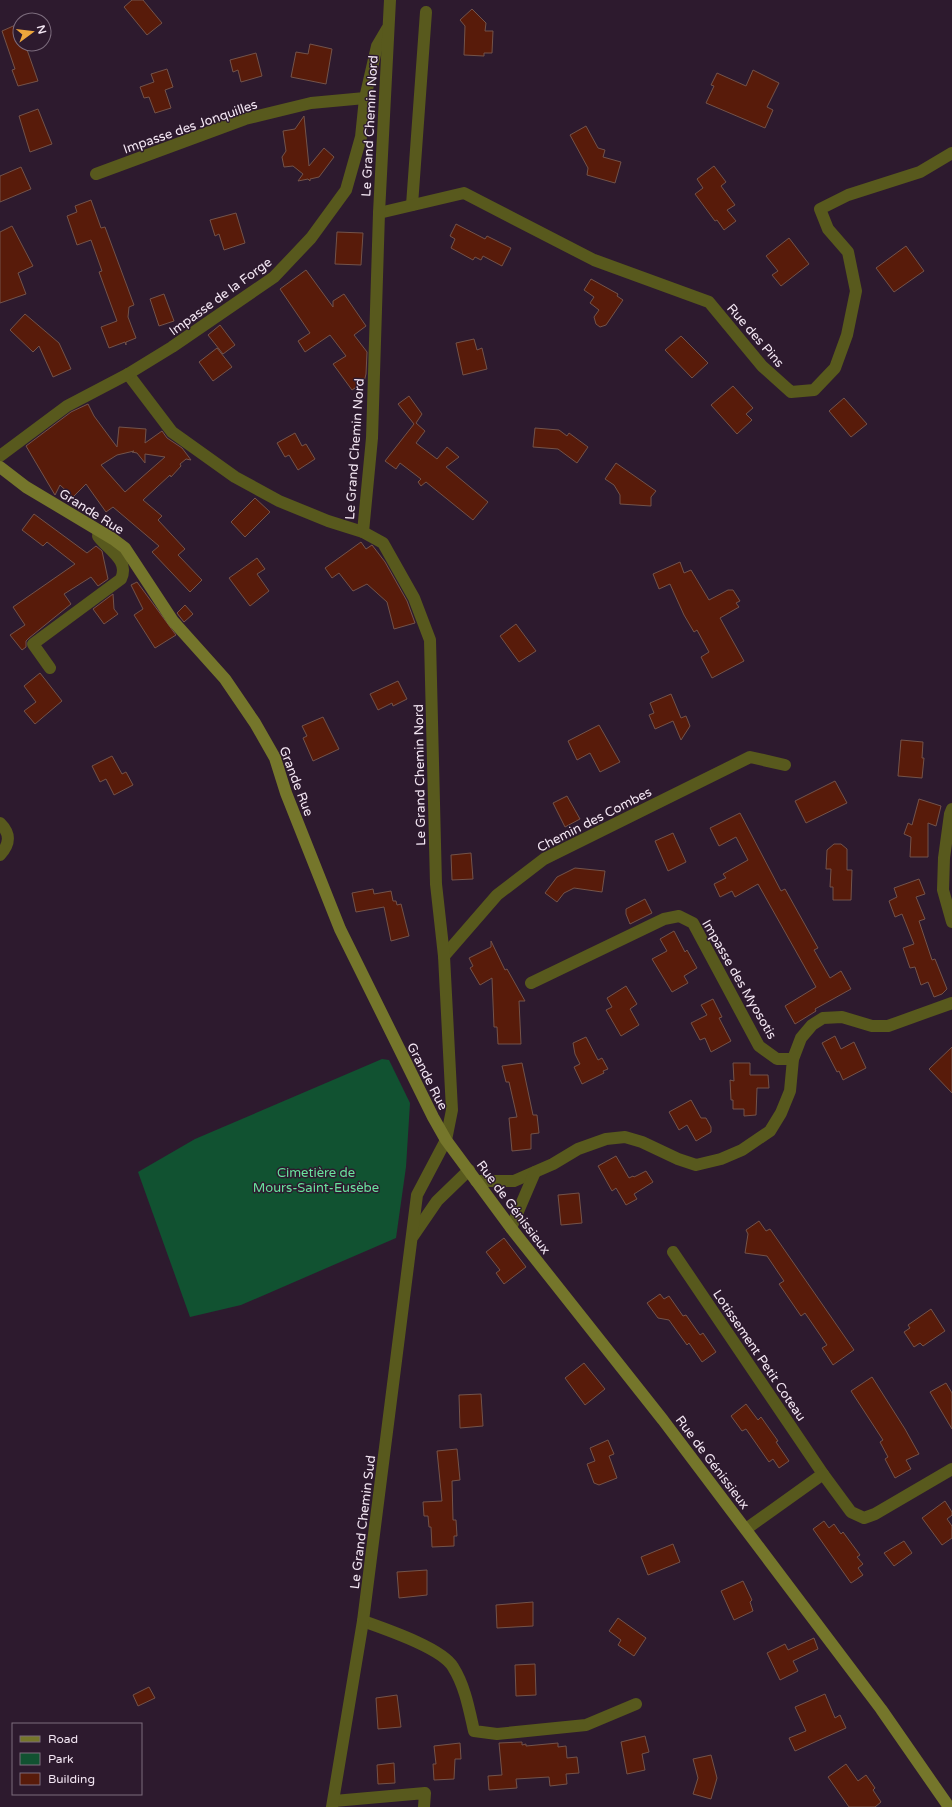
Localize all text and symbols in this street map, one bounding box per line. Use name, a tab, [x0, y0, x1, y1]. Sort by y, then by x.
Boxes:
north arrow	[12, 12, 52, 52]
text: N	[34, 24, 49, 35]
street label: Le Grand Chemin Nord	[358, 55, 382, 197]
street label: Impasse des Jonquilles	[121, 96, 259, 157]
street label: Impasse de la Forge	[166, 254, 275, 339]
street label: Rue des Pins	[723, 301, 787, 371]
street label: Le Grand Chemin Nord	[342, 378, 368, 520]
street label: Grande Rue	[56, 486, 127, 538]
street label: Le Grand Chemin Nord	[411, 704, 429, 846]
street label: Grande Rue	[275, 744, 317, 819]
street label: Chemin des Combes	[534, 784, 654, 856]
street label: Impasse des Myosotis	[698, 917, 780, 1042]
street label: Grande Rue	[403, 1040, 451, 1113]
street label: Rue de Génissieux	[473, 1158, 554, 1258]
park label: Cimetière de Mours-Saint-Eusèbe	[253, 1165, 379, 1196]
street label: Lotissement Petit Coteau	[709, 1287, 809, 1424]
street label: Rue de Génissieux	[672, 1413, 753, 1513]
street label: Le Grand Chemin Sud	[347, 1454, 379, 1590]
legend	[12, 1723, 142, 1795]
text: Road	[48, 1732, 78, 1746]
text: Park	[48, 1752, 74, 1766]
text: Building	[48, 1772, 95, 1786]

